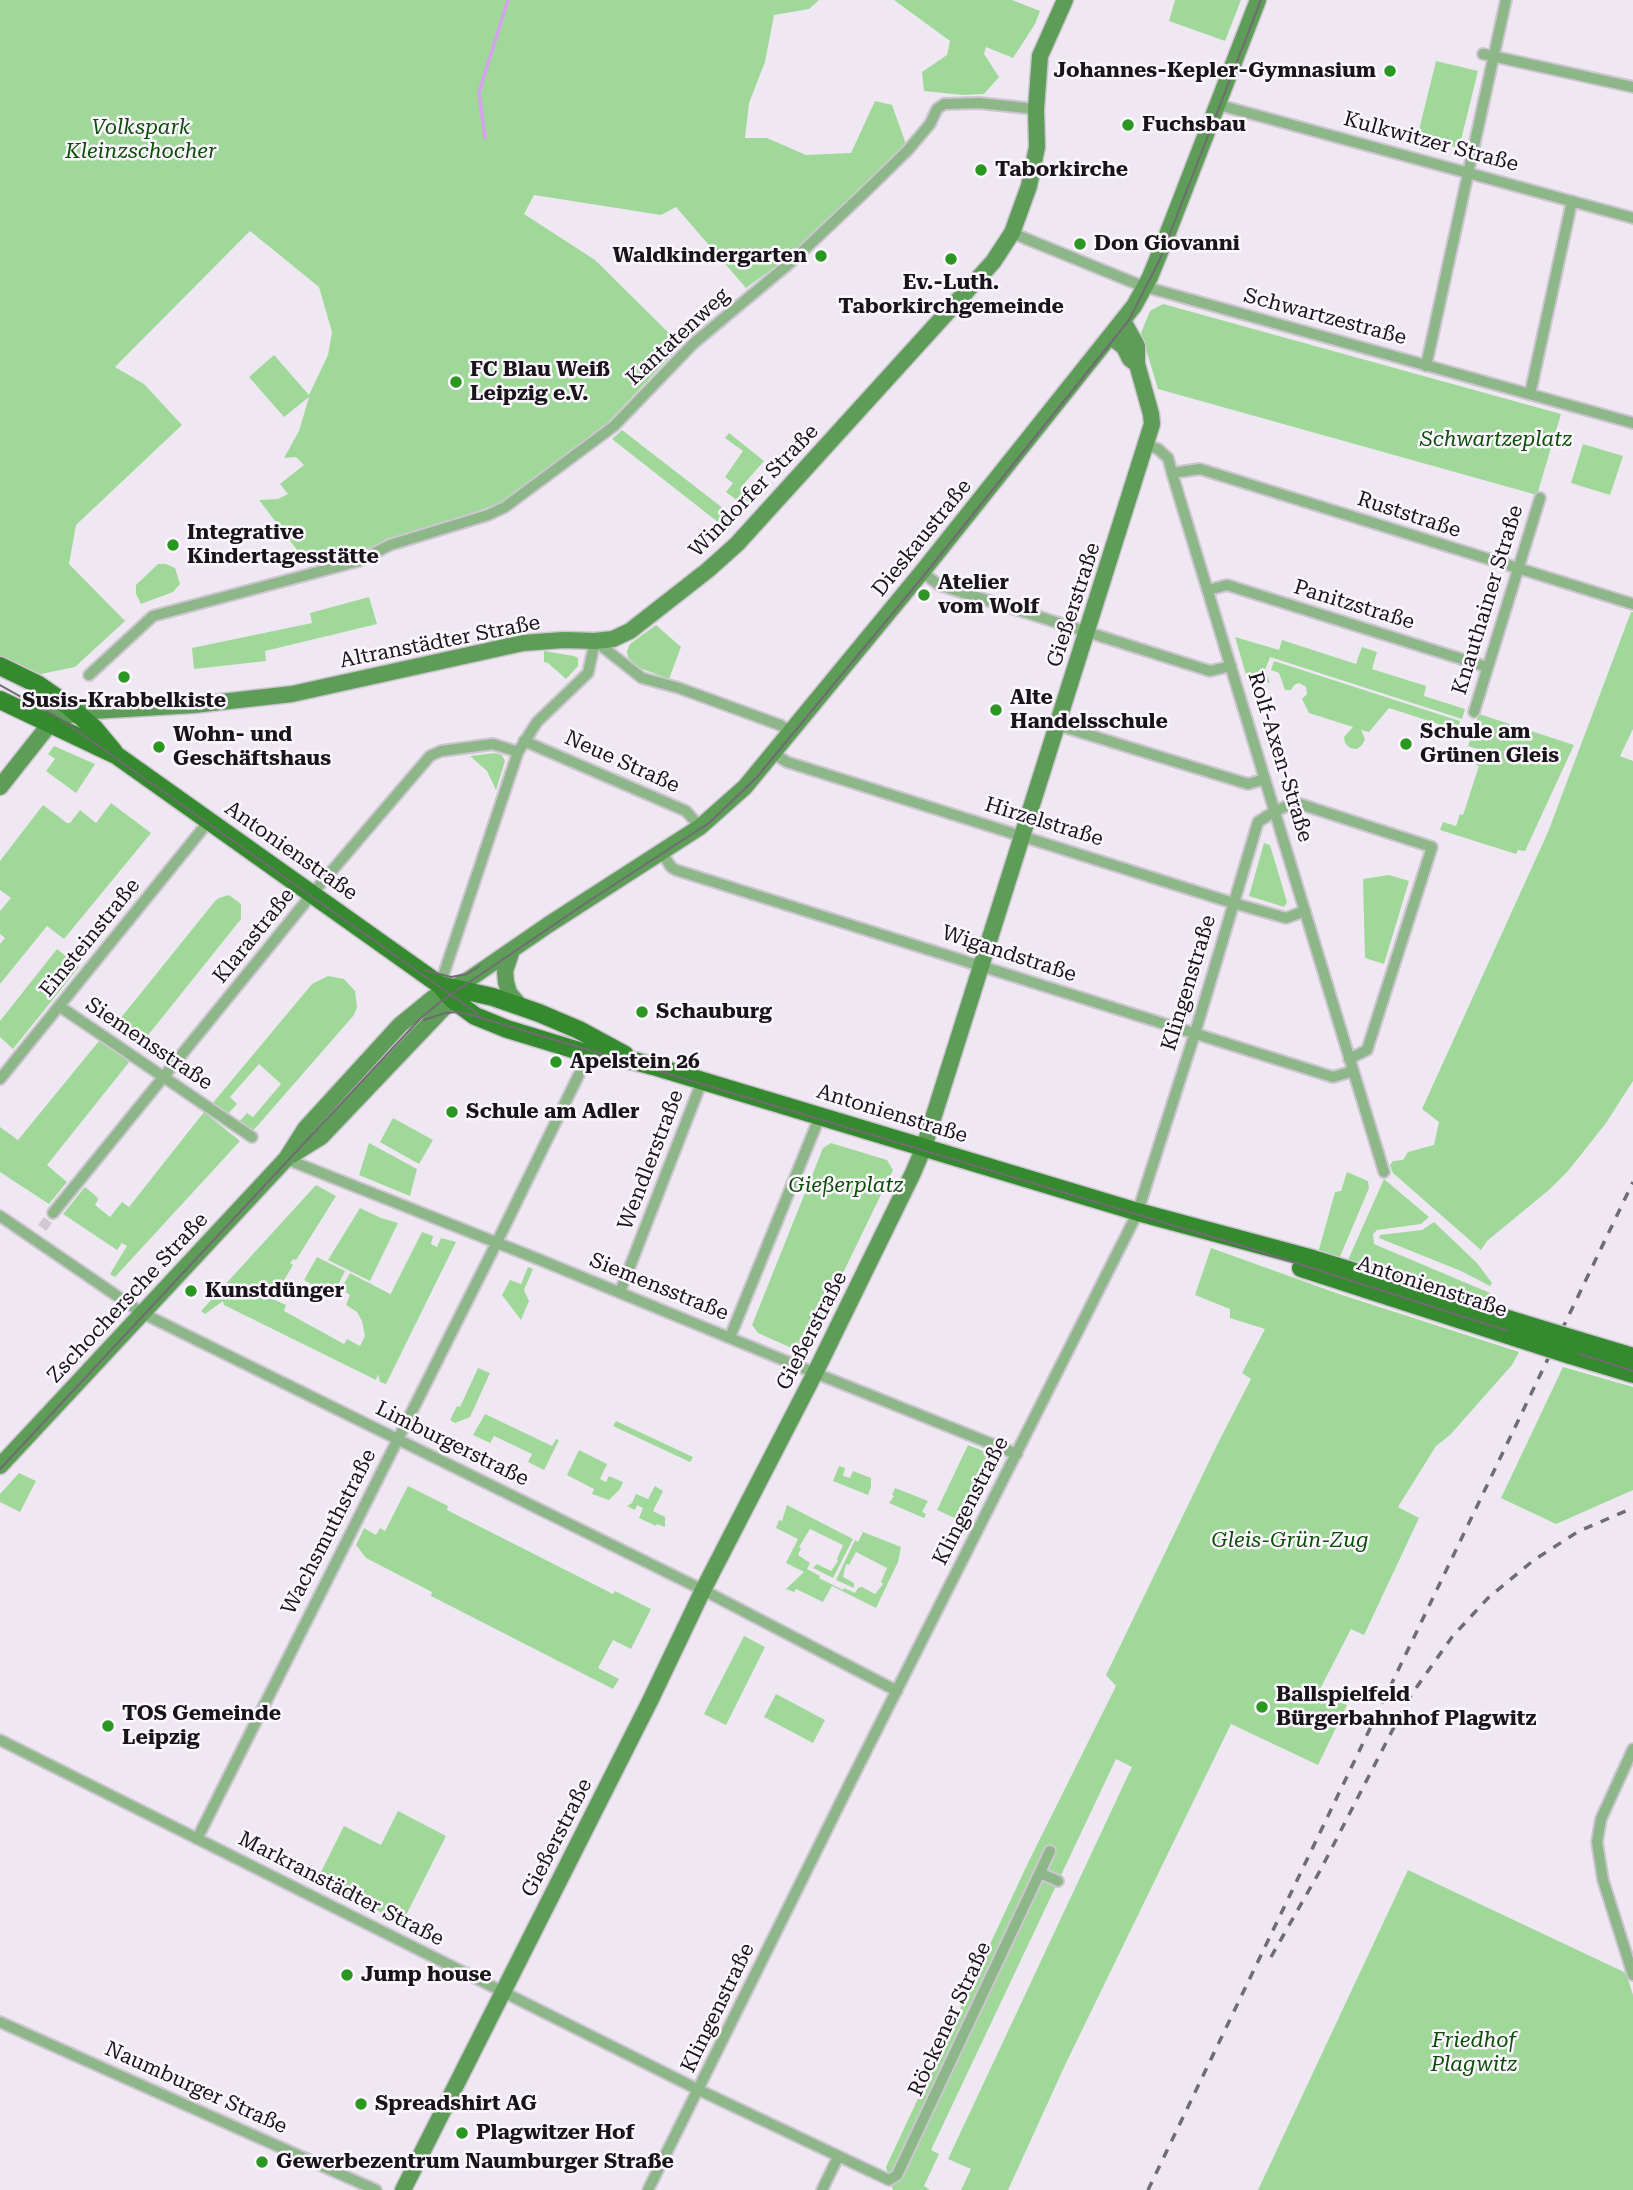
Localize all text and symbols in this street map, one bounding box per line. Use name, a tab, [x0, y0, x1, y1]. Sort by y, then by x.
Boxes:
place label: Johannes-Kepler-Gymnasium	[1054, 58, 1376, 84]
marker: Johannes-Kepler-Gymnasium	[1382, 63, 1398, 79]
street label: Kulkwitzer Straße	[1341, 107, 1521, 177]
place label: Fuchsbau	[1142, 112, 1246, 138]
park label: Volkspark Kleinzschocher	[65, 115, 217, 165]
marker: Fuchsbau	[1120, 117, 1136, 133]
place label: Taborkirche	[995, 157, 1128, 183]
marker: Taborkirche	[973, 162, 989, 178]
place label: Don Giovanni	[1094, 231, 1240, 257]
marker: Don Giovanni	[1072, 236, 1088, 252]
place label: Waldkindergarten	[612, 243, 807, 269]
marker: Waldkindergarten	[813, 248, 829, 264]
marker: Ev.-Luth. Taborkirchgemeinde	[943, 251, 959, 267]
place label: Ev.-Luth. Taborkirchgemeinde	[838, 270, 1064, 320]
street label: Kantatenweg	[621, 283, 735, 391]
street label: Schwartzestraße	[1241, 283, 1409, 351]
place label: FC Blau Weiß Leipzig e.V.	[470, 357, 610, 407]
marker: FC Blau Weiß Leipzig e.V.	[448, 374, 464, 390]
street label: Windorfer Straße	[684, 419, 824, 563]
park label: Schwartzeplatz	[1420, 427, 1572, 453]
street label: Dieskaustraße	[867, 474, 977, 602]
street label: Ruststraße	[1354, 486, 1464, 544]
street label: Knauthainer Straße	[1447, 502, 1529, 698]
place label: Integrative Kindertagesstätte	[187, 520, 379, 570]
marker: Integrative Kindertagesstätte	[165, 537, 181, 553]
street label: Gießerstraße	[1042, 539, 1106, 671]
place label: Atelier vom Wolf	[938, 570, 1039, 620]
street label: Panitzstraße	[1291, 575, 1417, 635]
marker: Atelier vom Wolf	[916, 587, 932, 603]
street label: Altranstädter Straße	[338, 610, 542, 674]
marker: Susis-Krabbelkiste	[116, 669, 132, 685]
street label: Rolf-Axen-Straße	[1242, 669, 1318, 845]
place label: Alte Handelsschule	[1010, 685, 1168, 735]
place label: Susis-Krabbelkiste	[22, 688, 226, 714]
marker: Alte Handelsschule	[988, 702, 1004, 718]
place label: Schule am Grünen Gleis	[1420, 719, 1559, 769]
place label: Wohn- und Geschäftshaus	[173, 722, 331, 772]
street label: Neue Straße	[561, 725, 683, 799]
marker: Schule am Grünen Gleis	[1398, 736, 1414, 752]
marker: Wohn- und Geschäftshaus	[151, 739, 167, 755]
street label: Hirzelstraße	[982, 792, 1106, 852]
street label: Antonienstraße	[220, 796, 362, 906]
street label: Einsteinstraße	[34, 874, 146, 1002]
street label: Klarastraße	[208, 883, 300, 989]
street label: Klingenstraße	[1156, 912, 1222, 1054]
street label: Wigandstraße	[938, 920, 1080, 988]
street label: Siemensstraße	[81, 992, 217, 1096]
place label: Schauburg	[656, 999, 772, 1025]
marker: Schauburg	[634, 1004, 650, 1020]
place label: Apelstein 26	[570, 1049, 700, 1075]
marker: Apelstein 26	[548, 1054, 564, 1070]
street label: Antonienstraße	[814, 1079, 970, 1149]
street label: Wendlerstraße	[613, 1086, 689, 1234]
place label: Schule am Adler	[466, 1099, 640, 1125]
marker: Schule am Adler	[444, 1104, 460, 1120]
park label: Gießerplatz	[789, 1173, 903, 1199]
street label: Zschochersche Straße	[42, 1207, 214, 1389]
street label: Siemensstraße	[586, 1248, 732, 1326]
street label: Antonienstraße	[1354, 1251, 1510, 1323]
street label: Gießerstraße	[771, 1267, 853, 1395]
place label: Kunstdünger	[205, 1278, 344, 1304]
marker: Kunstdünger	[183, 1283, 199, 1299]
street label: Limburgerstraße	[371, 1396, 533, 1492]
street label: Klingenstraße	[928, 1433, 1014, 1569]
street label: Wachsmuthstraße	[276, 1445, 382, 1619]
park label: Gleis-Grün-Zug	[1211, 1528, 1369, 1554]
place label: Ballspielfeld Bürgerbahnhof Plagwitz	[1276, 1682, 1536, 1732]
marker: Ballspielfeld Bürgerbahnhof Plagwitz	[1254, 1699, 1270, 1715]
place label: TOS Gemeinde Leipzig	[122, 1701, 281, 1751]
marker: TOS Gemeinde Leipzig	[100, 1718, 116, 1734]
street label: Gießerstraße	[516, 1774, 598, 1902]
street label: Markranstädter Straße	[234, 1826, 448, 1952]
street label: Röckener Straße	[903, 1938, 997, 2100]
street label: Klingenstraße	[676, 1939, 760, 2077]
place label: Jump house	[361, 1962, 492, 1988]
marker: Jump house	[339, 1967, 355, 1983]
park label: Friedhof Plagwitz	[1431, 2028, 1517, 2078]
street label: Naumburger Straße	[101, 2036, 291, 2140]
place label: Spreadshirt AG	[375, 2091, 537, 2117]
marker: Spreadshirt AG	[353, 2096, 369, 2112]
place label: Plagwitzer Hof	[476, 2120, 634, 2146]
marker: Plagwitzer Hof	[454, 2125, 470, 2141]
place label: Gewerbezentrum Naumburger Straße	[276, 2149, 674, 2175]
marker: Gewerbezentrum Naumburger Straße	[254, 2154, 270, 2170]

